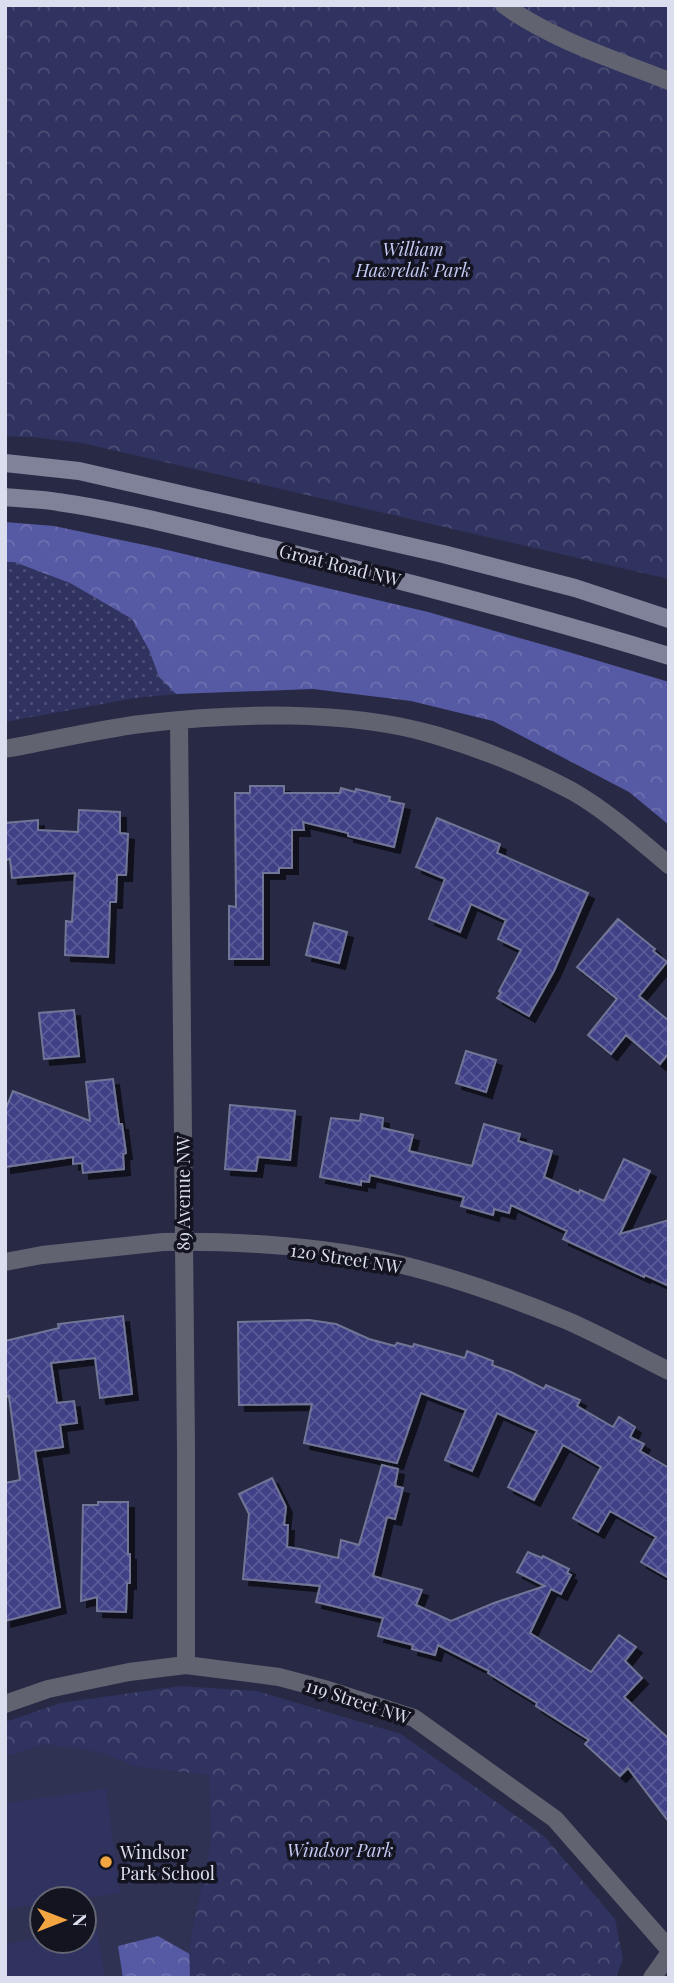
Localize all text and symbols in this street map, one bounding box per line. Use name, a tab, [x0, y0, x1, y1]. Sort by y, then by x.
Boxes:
park label: William Hawrelak Park	[355, 237, 470, 282]
street label: Groat Road NW	[277, 538, 404, 592]
street label: 89 Avenue NW	[171, 1135, 195, 1251]
street label: 120 Street NW	[289, 1237, 404, 1279]
street label: 119 Street NW	[303, 1673, 414, 1729]
park label: Windsor Park	[287, 1838, 393, 1862]
place label: Windsor Park School	[119, 1840, 215, 1885]
marker: Windsor Park School	[98, 1854, 114, 1870]
north arrow	[28, 1885, 98, 1955]
text: N	[68, 1913, 94, 1927]

